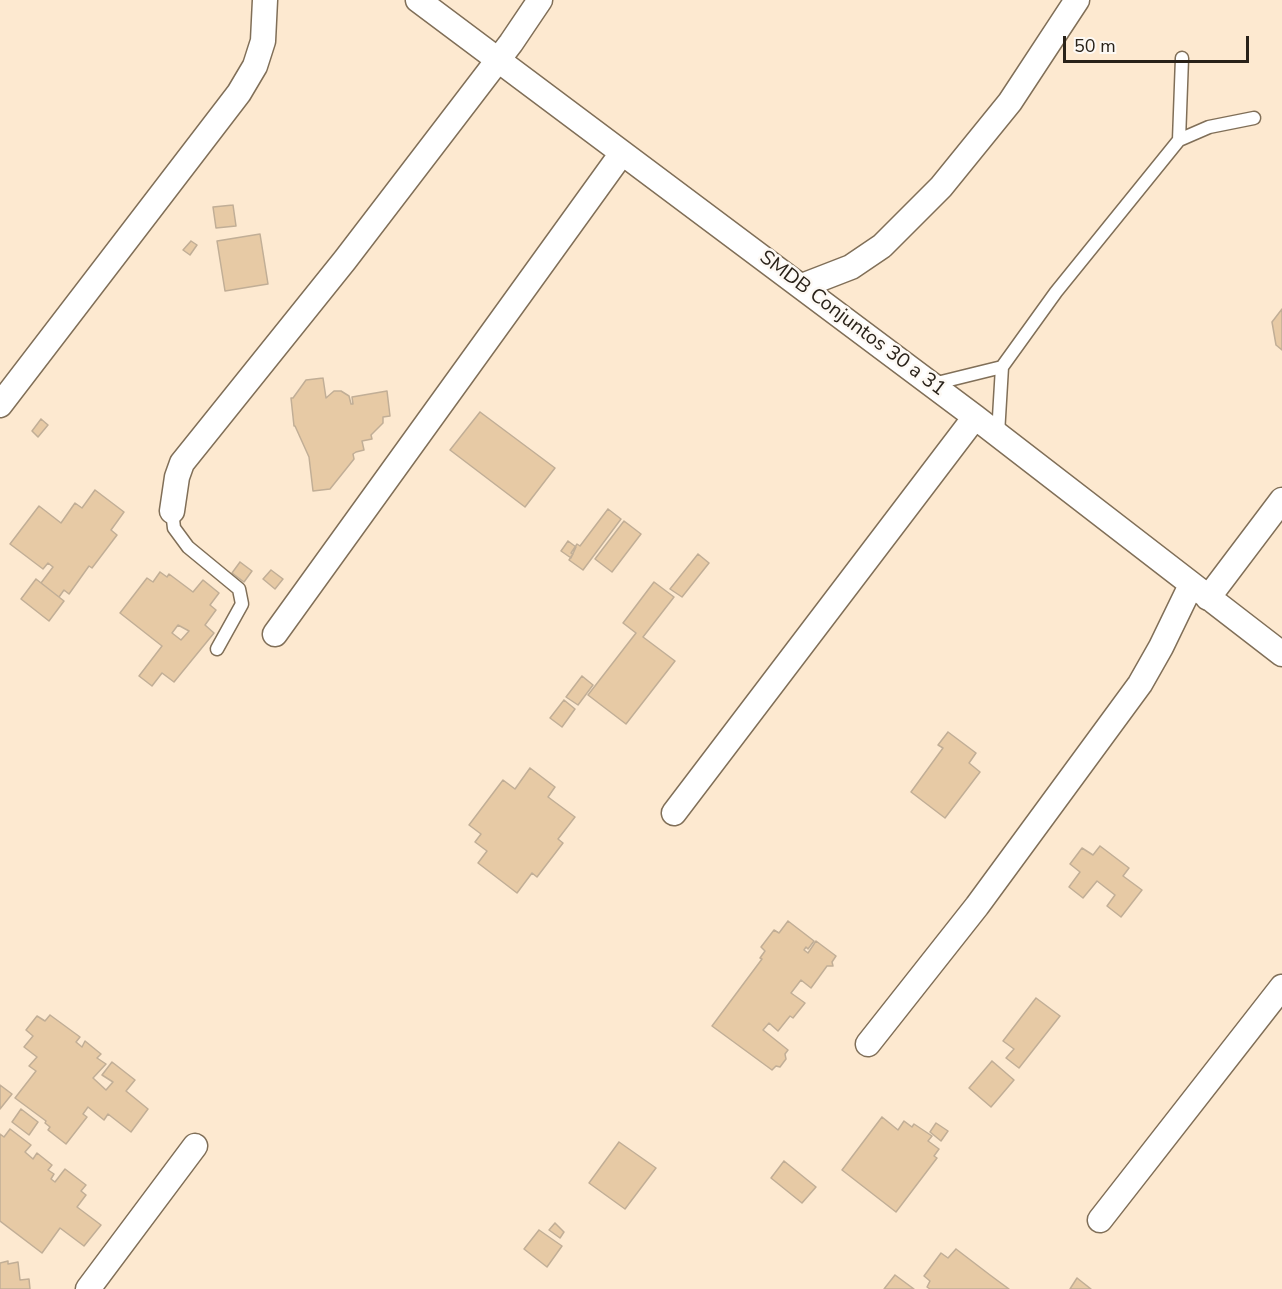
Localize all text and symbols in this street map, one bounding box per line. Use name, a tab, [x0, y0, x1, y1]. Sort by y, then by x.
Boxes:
scale bar	[1066, 24, 1252, 62]
text: 50 m	[1074, 34, 1116, 58]
street label: SMDB Conjuntos 30 a 31	[754, 246, 950, 402]

